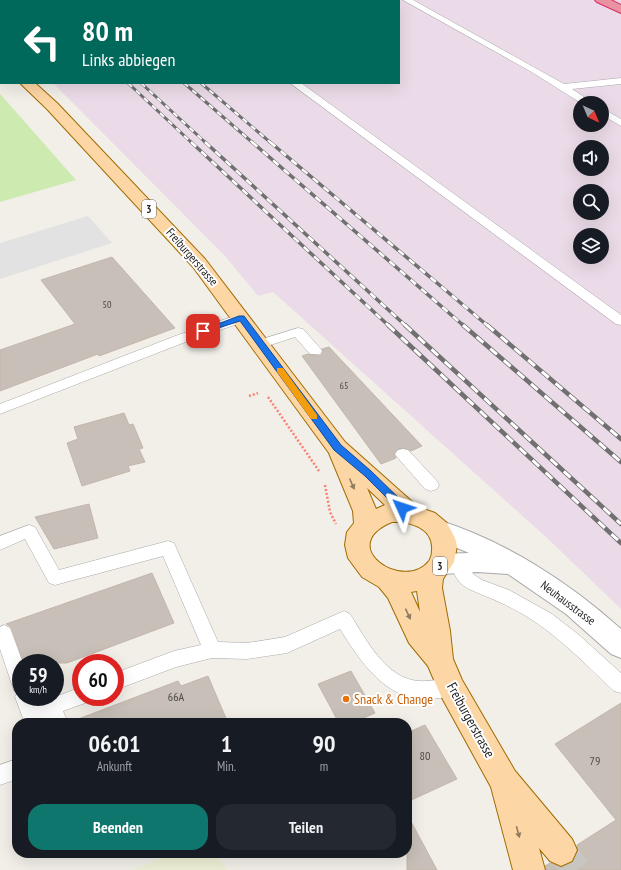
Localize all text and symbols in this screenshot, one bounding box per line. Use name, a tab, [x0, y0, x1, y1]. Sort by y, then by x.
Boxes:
text: 80 m	[82, 12, 133, 49]
icon: left	[16, 16, 68, 68]
text: Links abbiegen	[82, 48, 175, 71]
north arrow	[573, 96, 609, 132]
map controls	[573, 96, 609, 264]
button: sound	[573, 140, 609, 176]
button: search	[573, 184, 609, 220]
road number: 3	[142, 200, 156, 218]
street label: Freiburgerstrasse	[163, 225, 222, 289]
button: layers	[573, 228, 609, 264]
house number: 50	[103, 298, 112, 311]
pin	[186, 314, 220, 348]
icon: arrive	[192, 320, 214, 342]
house number: 65	[340, 379, 349, 392]
one-way arrow	[349, 478, 355, 489]
position arrow	[381, 487, 423, 529]
road number: 3	[433, 557, 447, 575]
street label: Neuhausstrasse	[538, 577, 599, 628]
one-way arrow	[405, 608, 411, 620]
speed limit sign: 60	[72, 654, 124, 706]
text: 59	[28, 662, 48, 688]
street label: Freiburgerstrasse	[443, 679, 499, 761]
text: km/h	[29, 683, 47, 696]
house number: 66A	[168, 689, 185, 704]
place label: Snack & Change	[354, 690, 433, 708]
marker: Snack & Change	[341, 694, 351, 704]
text: 06:01	[89, 728, 140, 759]
text: 1	[221, 728, 232, 759]
text: 90	[313, 728, 336, 759]
house number: 80	[420, 748, 430, 763]
house number: 79	[590, 753, 600, 768]
text: Ankunft	[97, 758, 132, 775]
text: Min.	[217, 758, 236, 775]
text: m	[320, 758, 328, 775]
button: Beenden	[28, 804, 208, 850]
button: Teilen	[216, 804, 396, 850]
one-way arrow	[515, 826, 521, 838]

